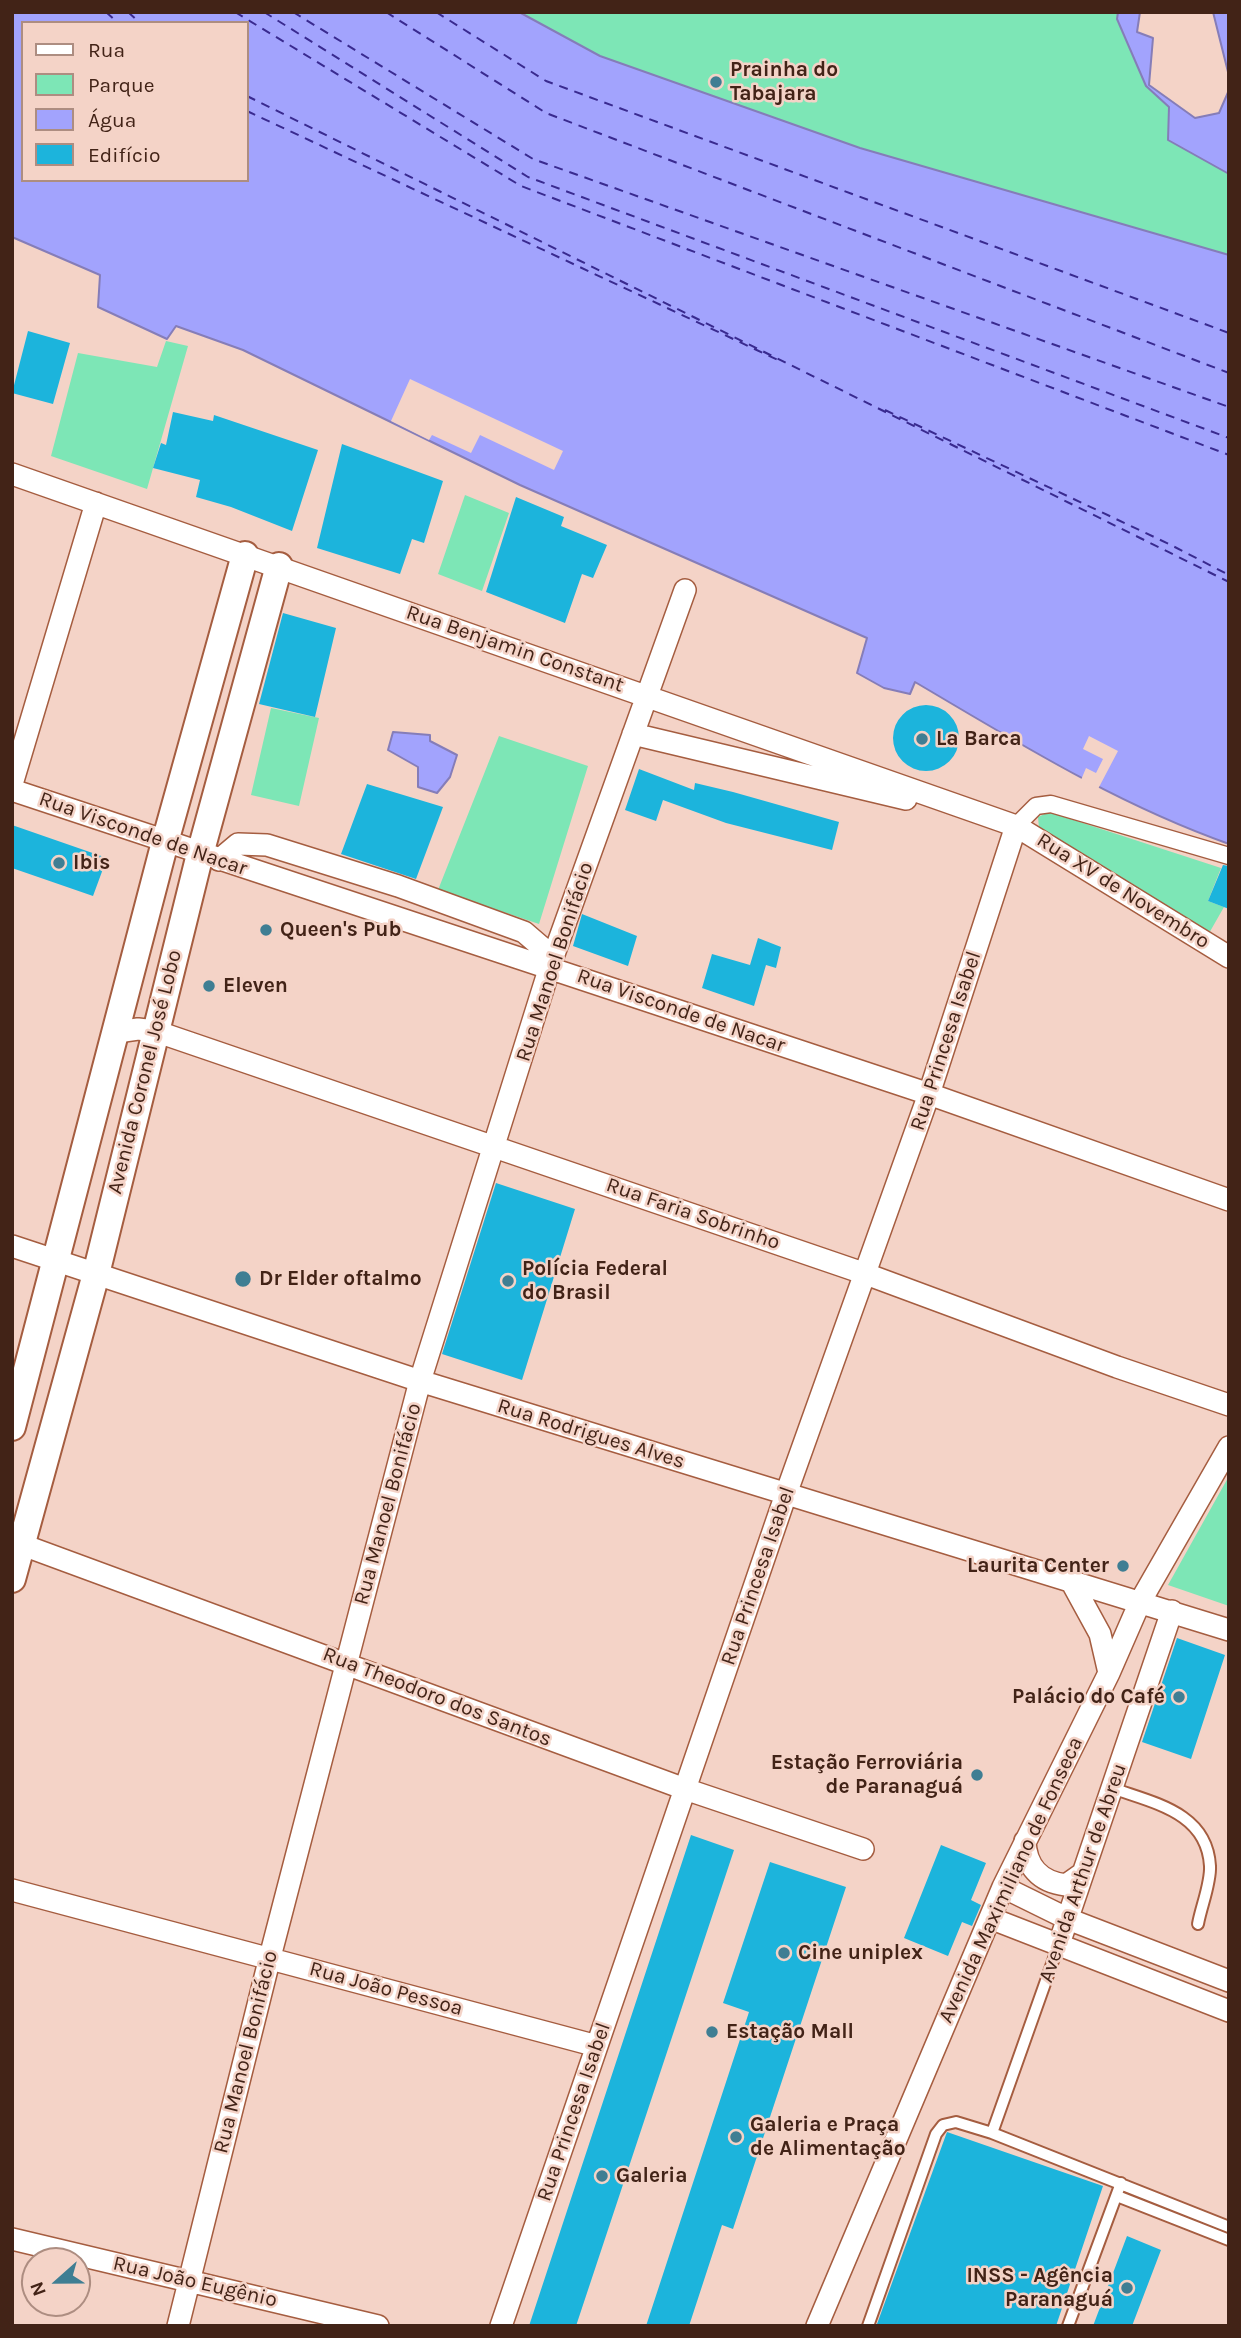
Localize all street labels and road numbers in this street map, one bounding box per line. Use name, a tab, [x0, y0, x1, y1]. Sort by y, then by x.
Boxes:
street label: Rua Benjamin Constant	[403, 600, 627, 698]
street label: Rua Visconde de Nacar	[36, 787, 250, 881]
street label: Rua XV de Novembro	[1032, 828, 1214, 954]
street label: Rua Manoel Bonifácio	[511, 859, 599, 1065]
street label: Avenida Coronel José Lobo	[102, 947, 188, 1197]
street label: Rua Princesa Isabel	[905, 948, 987, 1134]
street label: Rua Visconde de Nacar	[574, 964, 788, 1058]
street label: Rua Faria Sobrinho	[603, 1172, 783, 1256]
street label: Rua Rodrigues Alves	[494, 1394, 688, 1474]
street label: Rua Manoel Bonifácio	[349, 1400, 427, 1608]
street label: Rua Princesa Isabel	[716, 1483, 800, 1669]
street label: Rua Theodoro dos Santos	[319, 1642, 555, 1752]
street label: Avenida Maximiliano de Fonseca	[933, 1733, 1089, 2027]
street label: Avenida Arthur de Abreu	[1034, 1760, 1132, 1986]
street label: Rua Manoel Bonifácio	[209, 1948, 283, 2156]
street label: Rua João Pessoa	[307, 1956, 465, 2022]
street label: Rua Princesa Isabel	[532, 2019, 616, 2205]
street label: Rua João Eugênio	[110, 2251, 280, 2313]

